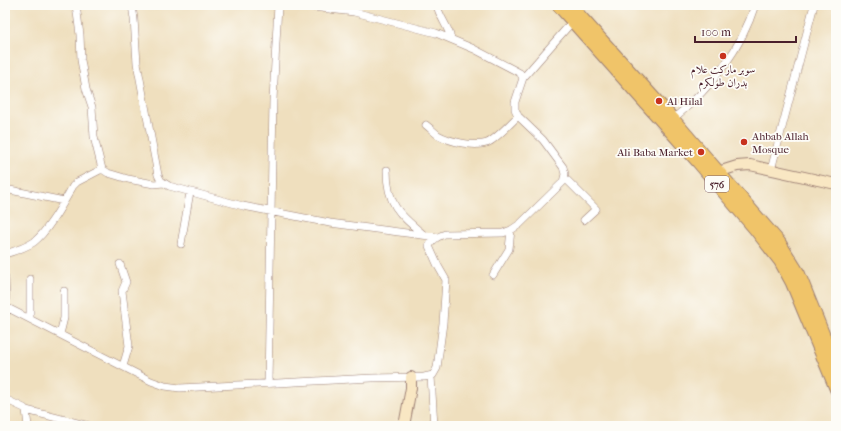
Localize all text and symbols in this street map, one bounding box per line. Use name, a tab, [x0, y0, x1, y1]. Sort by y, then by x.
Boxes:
scale bar	[695, 18, 796, 44]
text: 100 m	[701, 25, 731, 39]
marker: سوبر ماركت علام بدران طولكرم	[718, 51, 728, 61]
place label: سوبر ماركت علام بدران طولكرم	[691, 63, 755, 92]
place label: Al Hilal	[666, 95, 703, 108]
marker: Al Hilal	[654, 96, 664, 106]
place label: Ahbab Allah Mosque	[751, 130, 810, 156]
marker: Ahbab Allah Mosque	[739, 137, 749, 147]
place label: Ali Baba Market	[616, 146, 693, 159]
marker: Ali Baba Market	[696, 147, 706, 157]
road number: 576	[705, 176, 729, 192]

